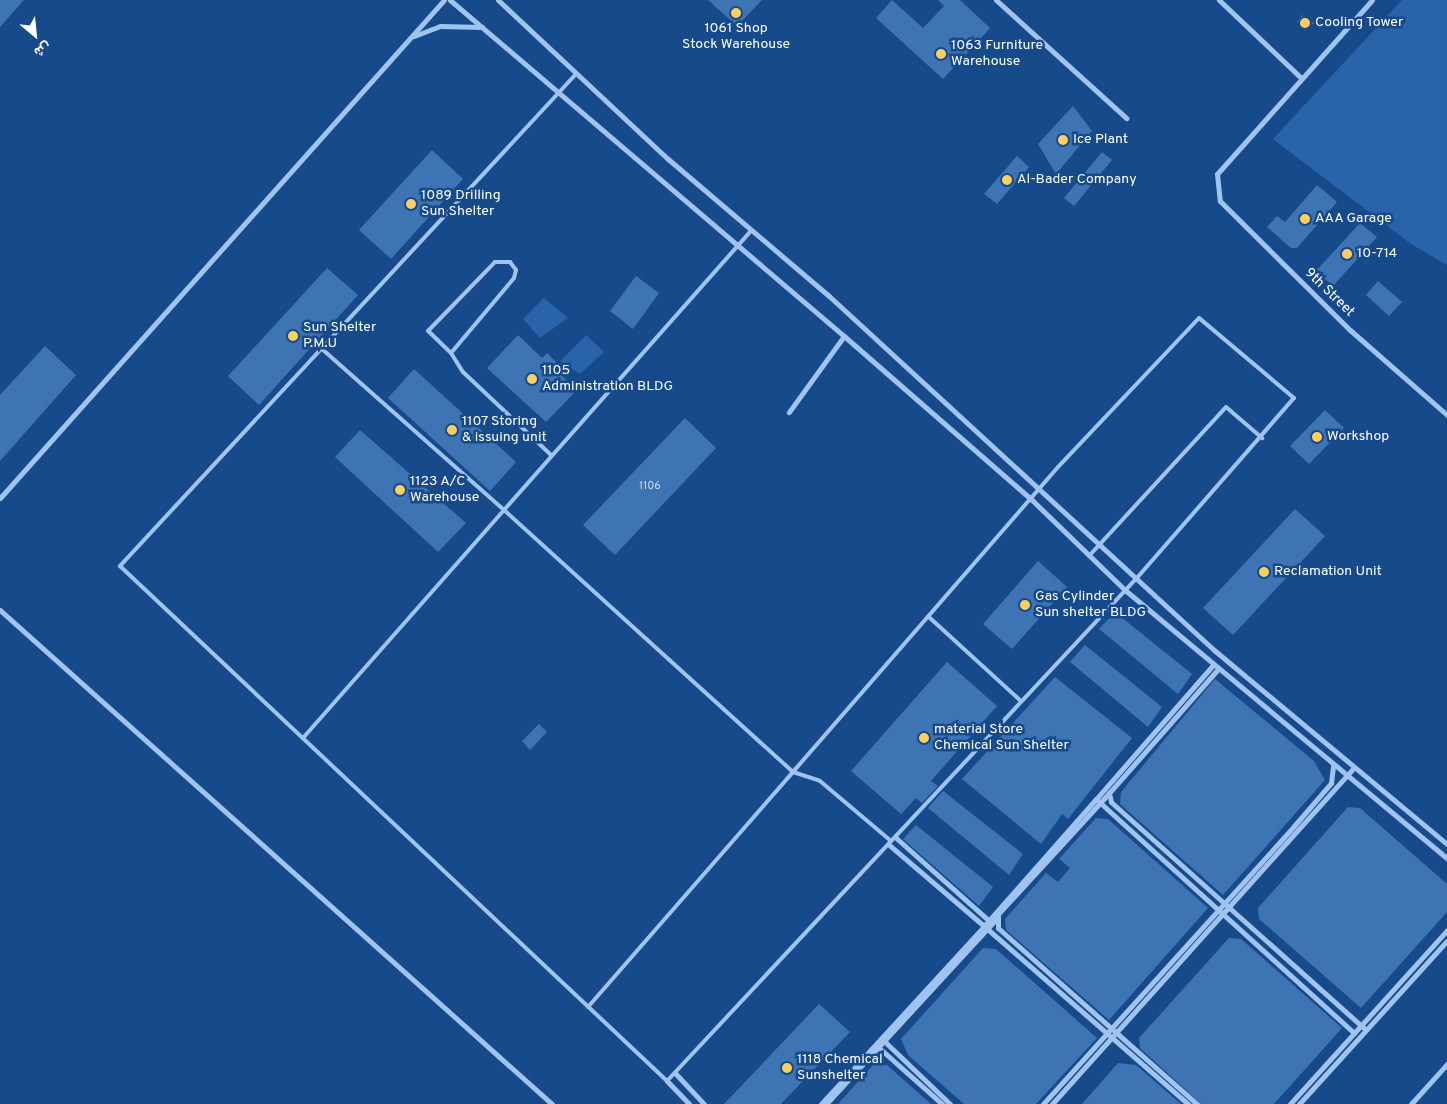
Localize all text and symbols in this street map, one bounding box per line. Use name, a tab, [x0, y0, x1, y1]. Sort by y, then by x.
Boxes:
marker: 1061 Shop Stock Warehouse	[730, 7, 742, 19]
north arrow	[10, 10, 60, 60]
place label: Cooling Tower	[1315, 15, 1404, 31]
marker: Cooling Tower	[1299, 17, 1311, 29]
place label: 1061 Shop Stock Warehouse	[682, 21, 790, 54]
text: ش	[31, 37, 54, 60]
place label: 1063 Furniture Warehouse	[951, 38, 1043, 70]
marker: 1063 Furniture Warehouse	[935, 48, 947, 60]
place label: Ice Plant	[1073, 132, 1128, 148]
marker: Ice Plant	[1057, 134, 1069, 146]
place label: Al-Bader Company	[1017, 172, 1137, 188]
marker: Al-Bader Company	[1001, 174, 1013, 186]
place label: 1089 Drilling Sun Shelter	[421, 188, 501, 220]
marker: 1089 Drilling Sun Shelter	[405, 198, 417, 210]
place label: AAA Garage	[1315, 211, 1392, 227]
marker: AAA Garage	[1299, 213, 1311, 225]
place label: 10-714	[1357, 246, 1397, 262]
marker: 10-714	[1341, 248, 1353, 260]
street label: 9th Street	[1300, 265, 1358, 321]
place label: Sun Shelter P.M.U	[303, 320, 376, 352]
marker: Sun Shelter P.M.U	[287, 330, 299, 342]
place label: 1105 Administration BLDG	[542, 363, 673, 396]
marker: 1105 Administration BLDG	[526, 373, 538, 385]
place label: 1107 Storing & issuing unit	[462, 414, 547, 447]
marker: 1107 Storing & issuing unit	[446, 424, 458, 436]
place label: Workshop	[1327, 429, 1389, 445]
marker: Workshop	[1311, 431, 1323, 443]
place label: 1123 A/C Warehouse	[410, 474, 479, 507]
house number: 1106	[639, 479, 661, 493]
marker: 1123 A/C Warehouse	[394, 484, 406, 496]
place label: Reclamation Unit	[1274, 564, 1382, 580]
marker: Reclamation Unit	[1258, 566, 1270, 578]
place label: Gas Cylinder Sun shelter BLDG	[1035, 589, 1146, 622]
marker: Gas Cylinder Sun shelter BLDG	[1019, 599, 1031, 611]
place label: material Store Chemical Sun Shelter	[934, 722, 1069, 754]
marker: material Store Chemical Sun Shelter	[918, 732, 930, 744]
place label: 1118 Chemical Sunshelter	[797, 1052, 883, 1084]
marker: 1118 Chemical Sunshelter	[781, 1062, 793, 1074]

